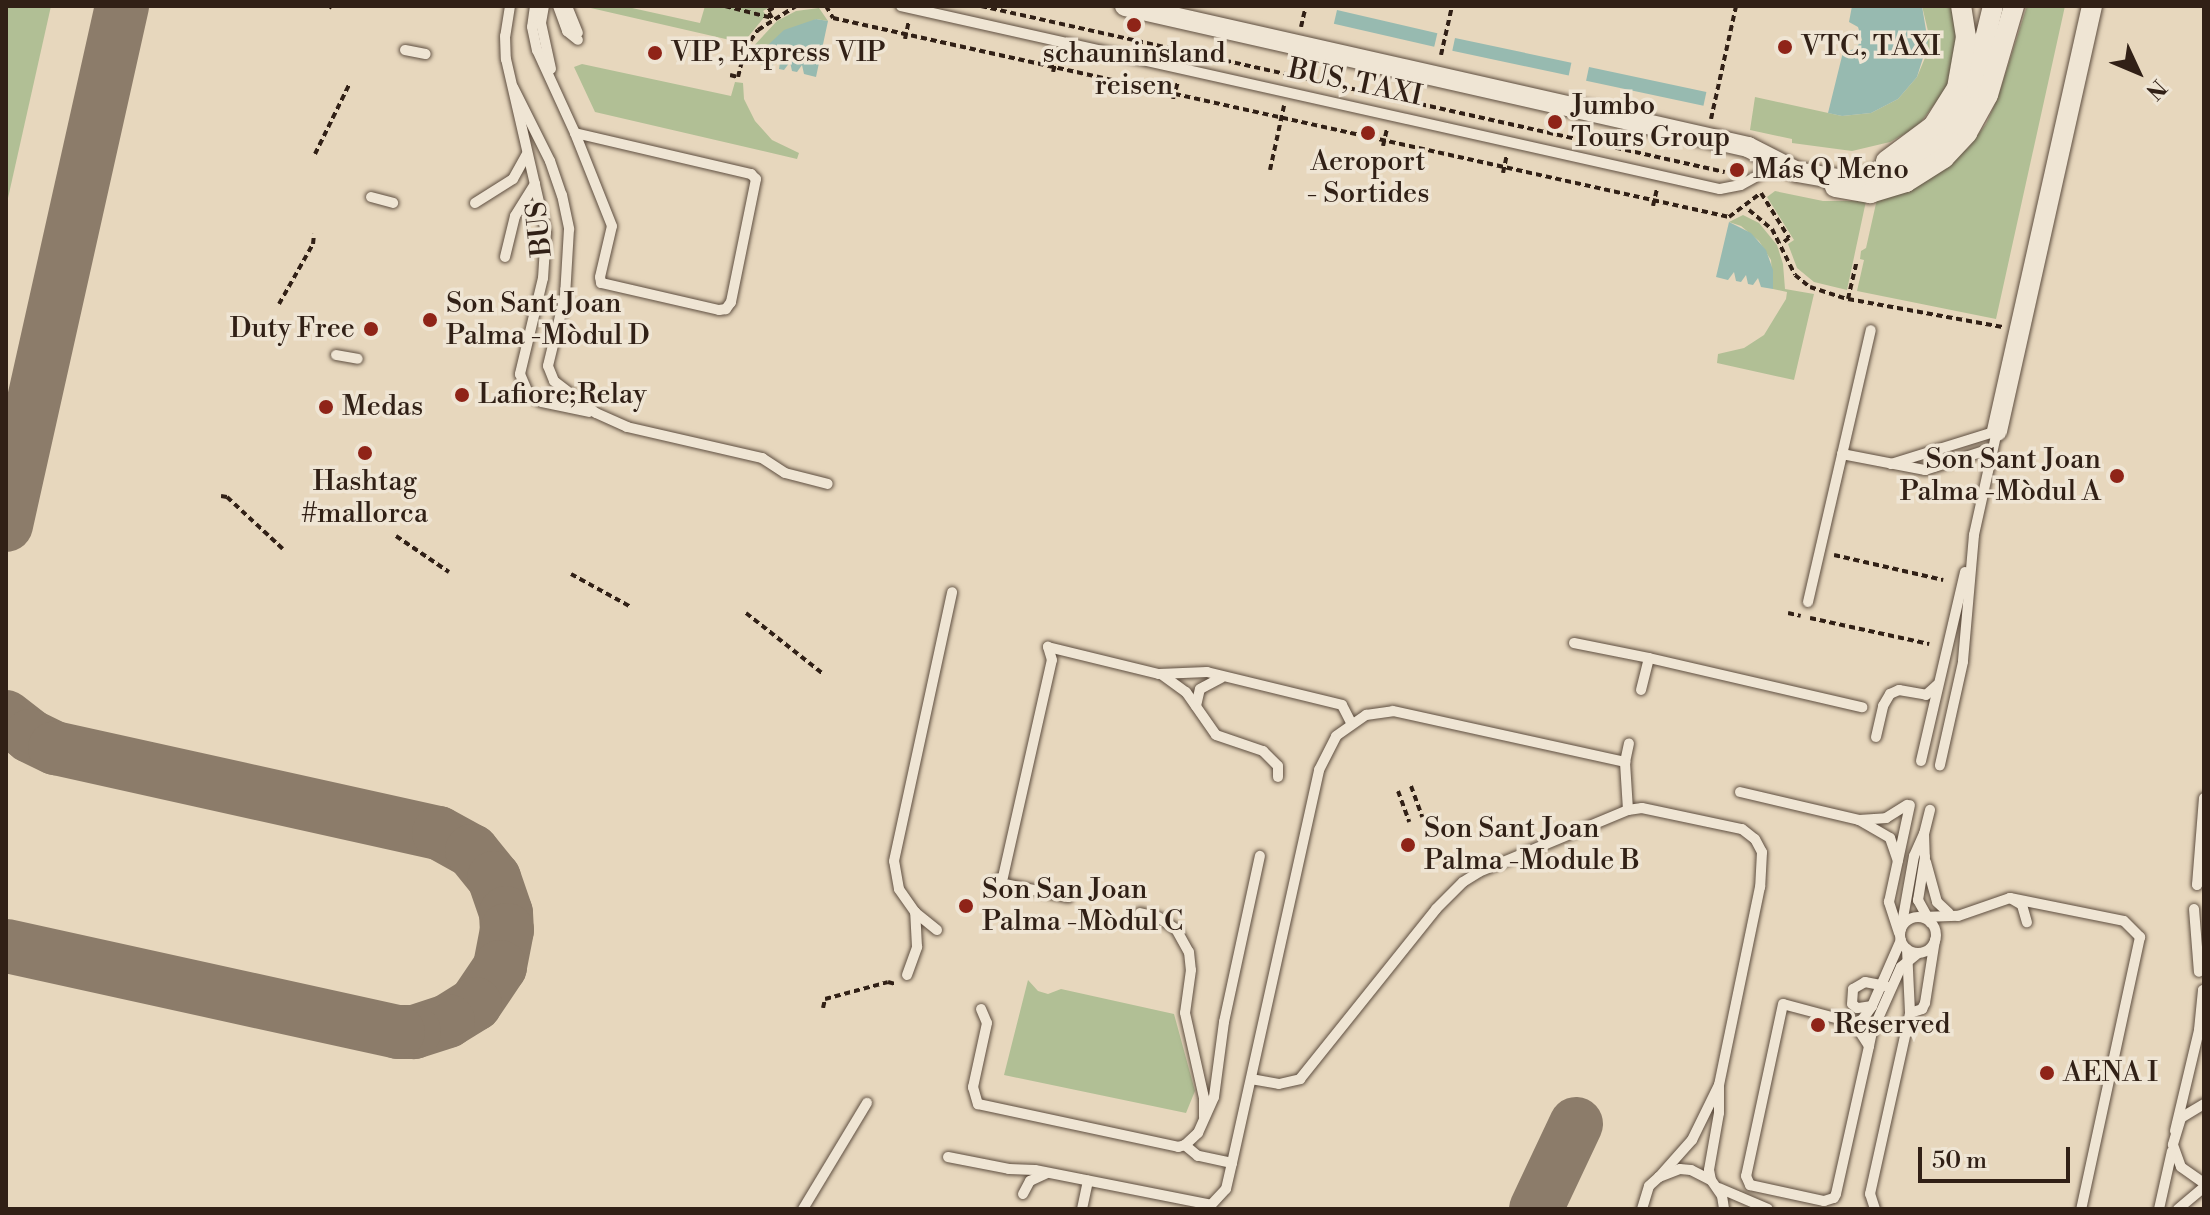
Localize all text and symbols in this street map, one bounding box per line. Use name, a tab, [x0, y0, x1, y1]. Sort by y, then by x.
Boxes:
marker: schauninsland reisen	[1125, 16, 1143, 34]
place label: VTC, TAXI	[1801, 30, 1940, 64]
north arrow	[2098, 32, 2178, 112]
place label: VIP, Express VIP	[671, 36, 886, 70]
place label: schauninsland reisen	[1043, 37, 1225, 103]
marker: VTC, TAXI	[1776, 38, 1794, 56]
marker: VIP, Express VIP	[646, 44, 664, 62]
street label: BUS, TAXI	[1285, 52, 1425, 114]
text: N	[2140, 73, 2171, 105]
place label: Jumbo Tours Group	[1571, 89, 1730, 155]
marker: Jumbo Tours Group	[1546, 113, 1564, 131]
marker: Aeroport - Sortides	[1359, 124, 1377, 142]
place label: Aeroport - Sortides	[1307, 145, 1429, 211]
place label: Más Q Meno	[1753, 153, 1909, 187]
marker: Más Q Meno	[1728, 161, 1746, 179]
street label: BUS	[520, 200, 560, 258]
place label: Son Sant Joan Palma -Mòdul D	[446, 287, 650, 353]
marker: Son Sant Joan Palma -Mòdul D	[421, 311, 439, 329]
place label: Duty Free	[230, 312, 355, 346]
marker: Duty Free	[362, 320, 380, 338]
place label: Lafiore;Relay	[478, 378, 647, 412]
marker: Lafiore;Relay	[453, 386, 471, 404]
place label: Medas	[342, 390, 423, 424]
marker: Medas	[317, 398, 335, 416]
place label: Son Sant Joan Palma -Mòdul A	[1900, 443, 2101, 509]
marker: Hashtag #mallorca	[356, 444, 374, 462]
place label: Hashtag #mallorca	[302, 465, 428, 531]
marker: Son Sant Joan Palma -Mòdul A	[2108, 467, 2126, 485]
place label: Son Sant Joan Palma -Module B	[1424, 812, 1640, 878]
marker: Son Sant Joan Palma -Module B	[1399, 836, 1417, 854]
place label: Son San Joan Palma -Mòdul C	[982, 873, 1183, 939]
marker: Son San Joan Palma -Mòdul C	[957, 897, 975, 915]
place label: Reserved	[1834, 1008, 1950, 1042]
marker: Reserved	[1809, 1016, 1827, 1034]
place label: AENA I	[2063, 1056, 2158, 1090]
marker: AENA I	[2038, 1064, 2056, 1082]
scale bar	[1922, 1131, 2074, 1181]
text: 50 m	[1932, 1146, 1987, 1176]

